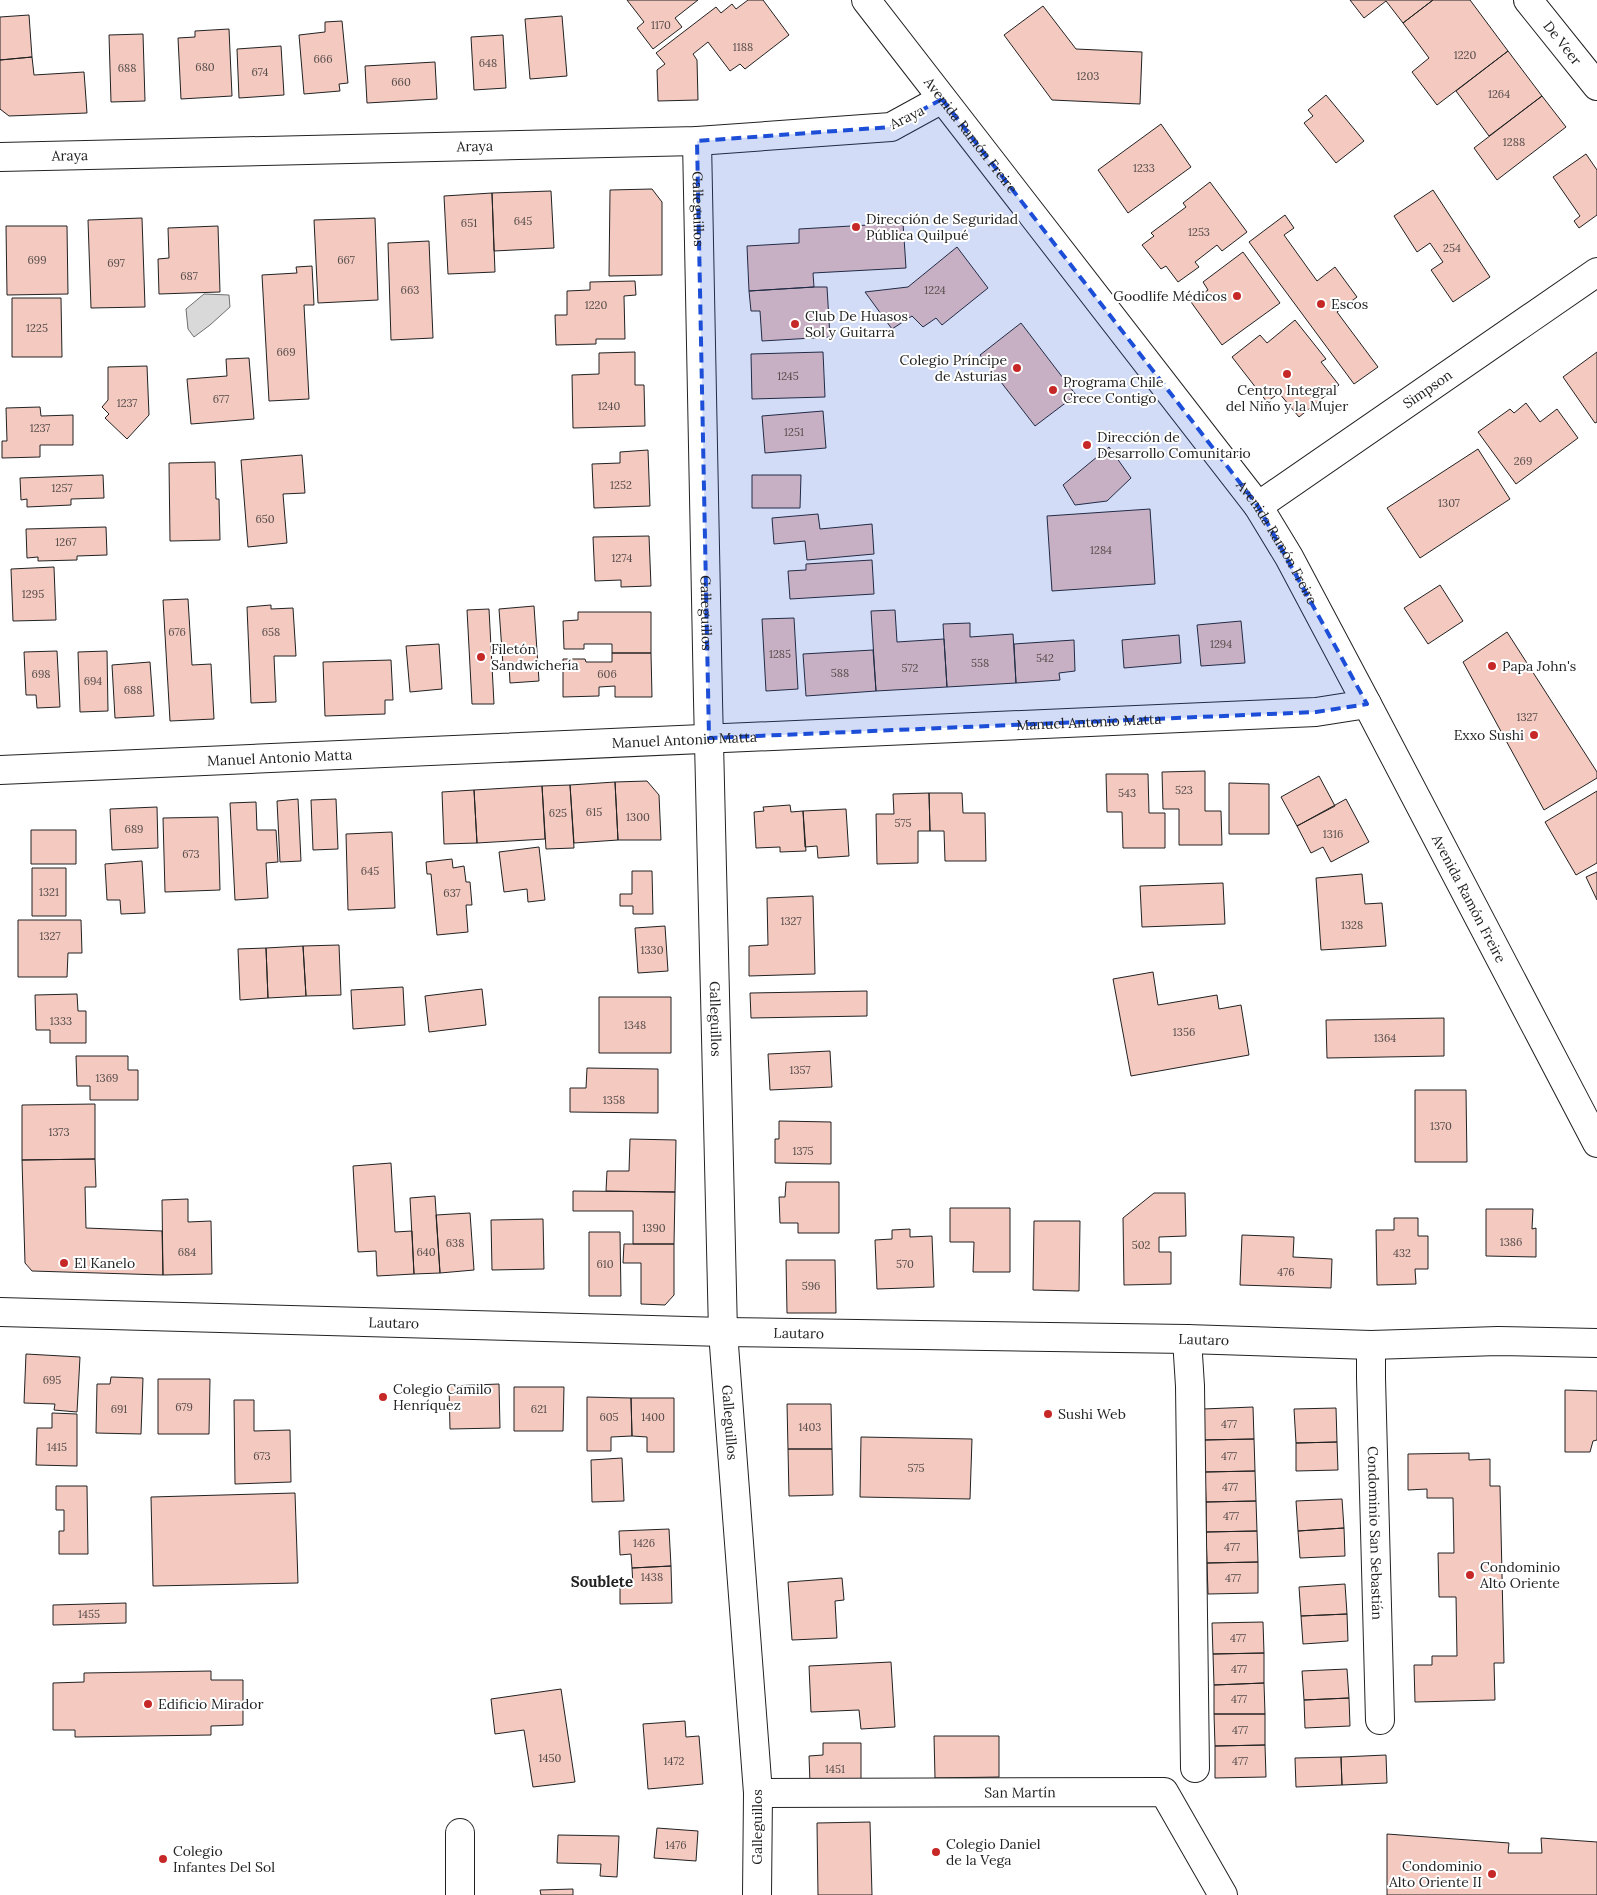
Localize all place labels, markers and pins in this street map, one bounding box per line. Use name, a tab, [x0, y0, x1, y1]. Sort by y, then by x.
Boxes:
place label: Dirección de Seguridad Pública Quilpué	[866, 210, 1018, 244]
marker: Dirección de Seguridad Pública Quilpué	[850, 221, 862, 233]
place label: Goodlife Médicos	[1113, 287, 1227, 305]
marker: Goodlife Médicos	[1231, 290, 1243, 302]
place label: Escos	[1331, 295, 1368, 313]
marker: Escos	[1315, 298, 1327, 310]
place label: Club De Huasos Sol y Guitarra	[805, 307, 908, 341]
marker: Club De Huasos Sol y Guitarra	[789, 318, 801, 330]
place label: Colegio Príncipe de Asturias	[899, 351, 1007, 385]
marker: Colegio Príncipe de Asturias	[1011, 362, 1023, 374]
marker: Centro Integral del Niño y la Mujer	[1281, 368, 1293, 380]
place label: Programa Chile Crece Contigo	[1063, 373, 1164, 407]
place label: Centro Integral del Niño y la Mujer	[1226, 381, 1348, 415]
marker: Programa Chile Crece Contigo	[1047, 384, 1059, 396]
place label: Dirección de Desarrollo Comunitario	[1097, 428, 1251, 462]
marker: Dirección de Desarrollo Comunitario	[1081, 439, 1093, 451]
place label: Filetón Sandwichería	[491, 640, 579, 674]
marker: Filetón Sandwichería	[475, 651, 487, 663]
place label: Papa John's	[1502, 657, 1576, 675]
marker: Papa John's	[1486, 660, 1498, 672]
place label: Exxo Sushi	[1454, 726, 1524, 744]
marker: Exxo Sushi	[1528, 729, 1540, 741]
place label: El Kanelo	[74, 1254, 135, 1272]
marker: El Kanelo	[58, 1257, 70, 1269]
place label: Colegio Camilo Henríquez	[393, 1380, 492, 1414]
marker: Colegio Camilo Henríquez	[377, 1391, 389, 1403]
place label: Sushi Web	[1058, 1405, 1126, 1423]
marker: Sushi Web	[1042, 1408, 1054, 1420]
place label: Condominio Alto Oriente	[1479, 1558, 1560, 1592]
marker: Condominio Alto Oriente	[1464, 1569, 1476, 1581]
place label: Edificio Mirador	[158, 1695, 264, 1713]
marker: Edificio Mirador	[142, 1698, 154, 1710]
place label: Colegio Daniel de la Vega	[946, 1835, 1041, 1869]
place label: Colegio Infantes Del Sol	[173, 1842, 275, 1876]
marker: Colegio Daniel de la Vega	[930, 1846, 942, 1858]
marker: Colegio Infantes Del Sol	[157, 1853, 169, 1865]
place label: Condominio Alto Oriente II	[1388, 1857, 1482, 1891]
marker: Condominio Alto Oriente II	[1486, 1868, 1498, 1880]

